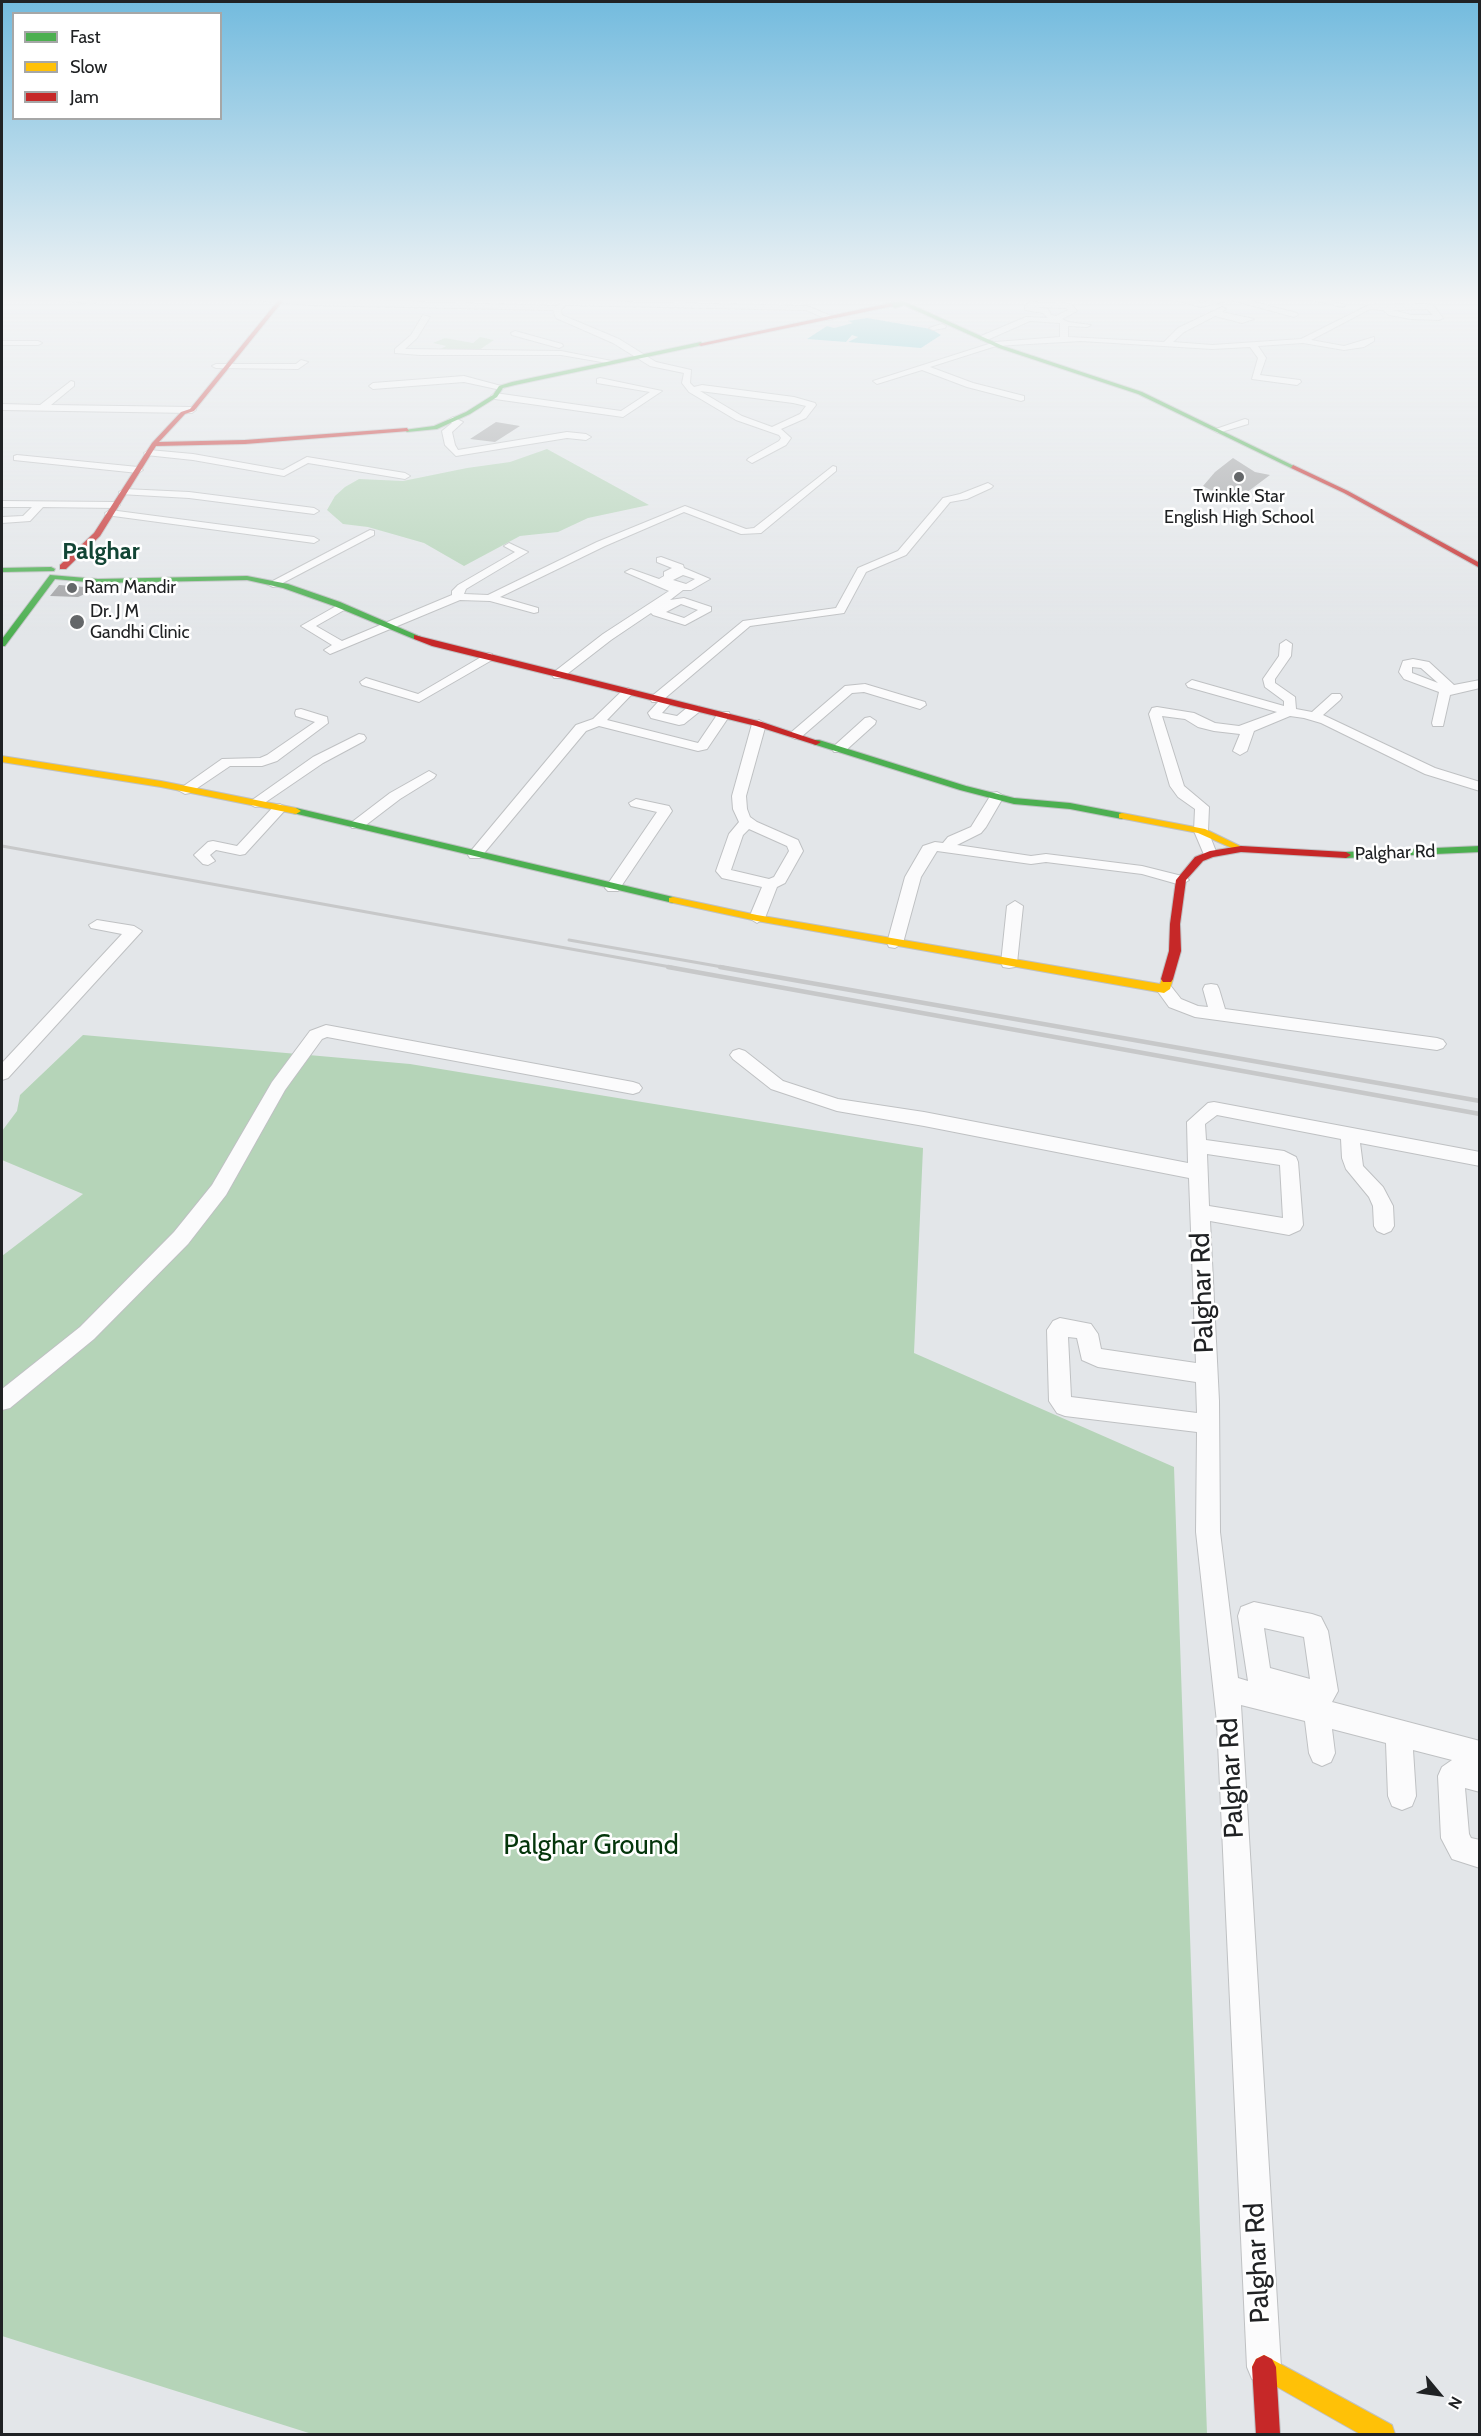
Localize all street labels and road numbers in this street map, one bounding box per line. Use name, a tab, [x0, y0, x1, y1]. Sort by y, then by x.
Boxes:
street label: Palghar Rd	[1354, 841, 1436, 865]
street label: Palghar Rd	[1185, 1232, 1221, 1354]
street label: Palghar Rd	[1213, 1717, 1251, 1839]
street label: Palghar Rd	[1239, 2202, 1277, 2324]

